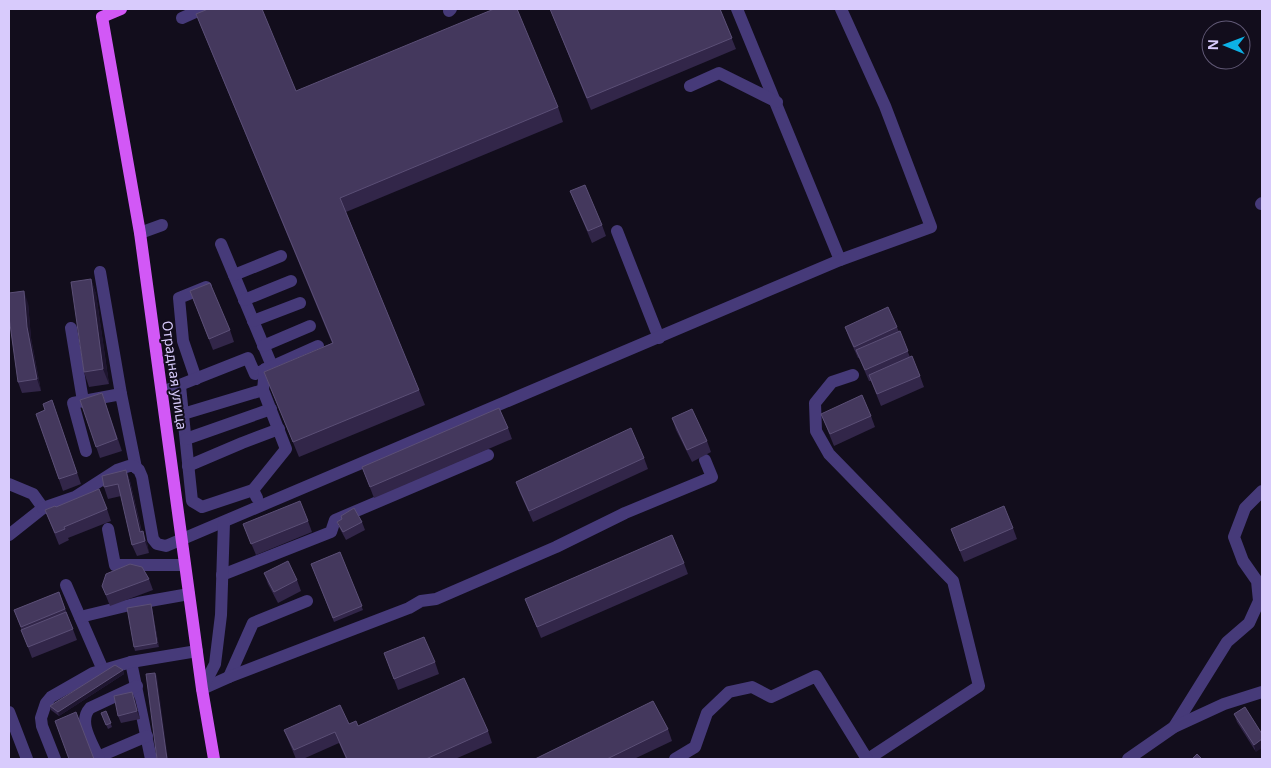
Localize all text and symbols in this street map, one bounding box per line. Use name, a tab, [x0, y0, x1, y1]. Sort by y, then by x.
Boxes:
north arrow	[1201, 20, 1251, 70]
text: N	[1203, 39, 1222, 51]
street label: Отрадная улица	[158, 319, 192, 431]

